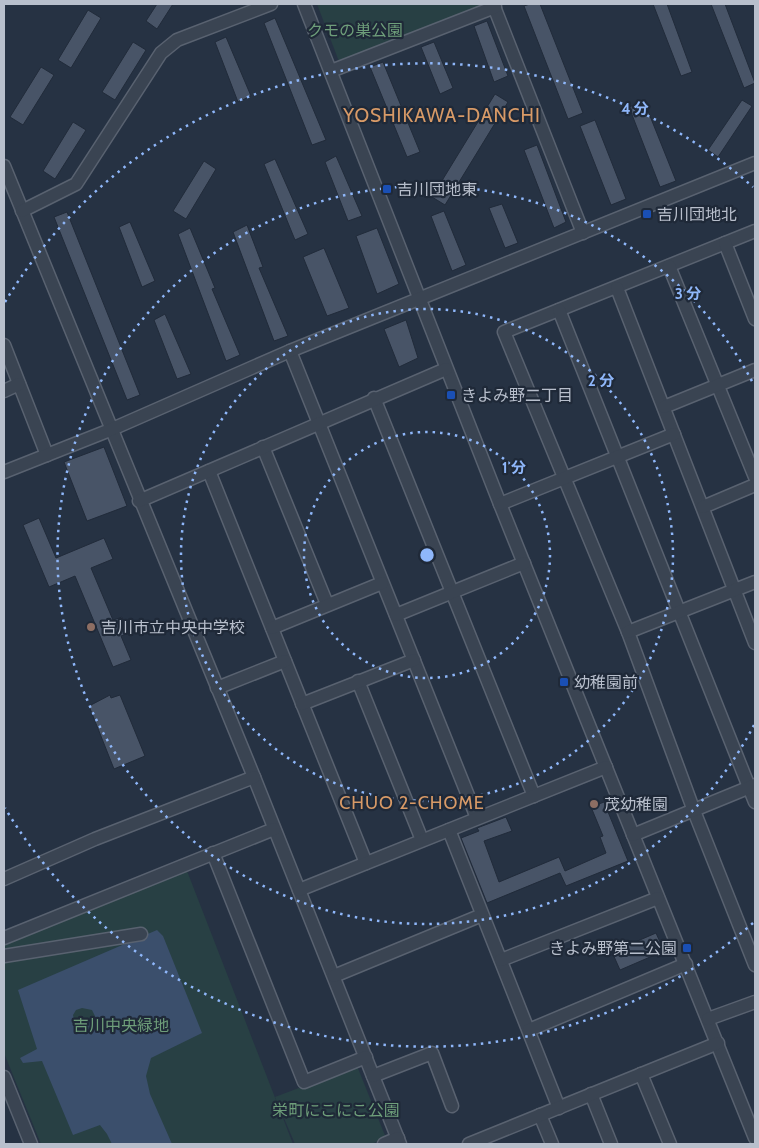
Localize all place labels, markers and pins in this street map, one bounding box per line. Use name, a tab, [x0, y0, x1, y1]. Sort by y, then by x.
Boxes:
place label: 吉川団地東	[397, 180, 477, 199]
marker: 吉川団地東	[381, 183, 393, 195]
place label: 吉川団地北	[657, 205, 737, 224]
marker: 吉川団地北	[641, 208, 653, 220]
place label: きよみ野二丁目	[461, 386, 573, 405]
marker: きよみ野二丁目	[445, 389, 457, 401]
centre of rings	[418, 546, 436, 564]
place label: 吉川市立中央中学校	[101, 618, 245, 637]
marker: 吉川市立中央中学校	[85, 621, 97, 633]
place label: 幼稚園前	[574, 673, 638, 692]
marker: 幼稚園前	[558, 676, 570, 688]
place label: 茂幼稚園	[604, 795, 668, 814]
marker: 茂幼稚園	[588, 798, 600, 810]
place label: きよみ野第二公園	[549, 939, 677, 958]
marker: きよみ野第二公園	[681, 942, 693, 954]

